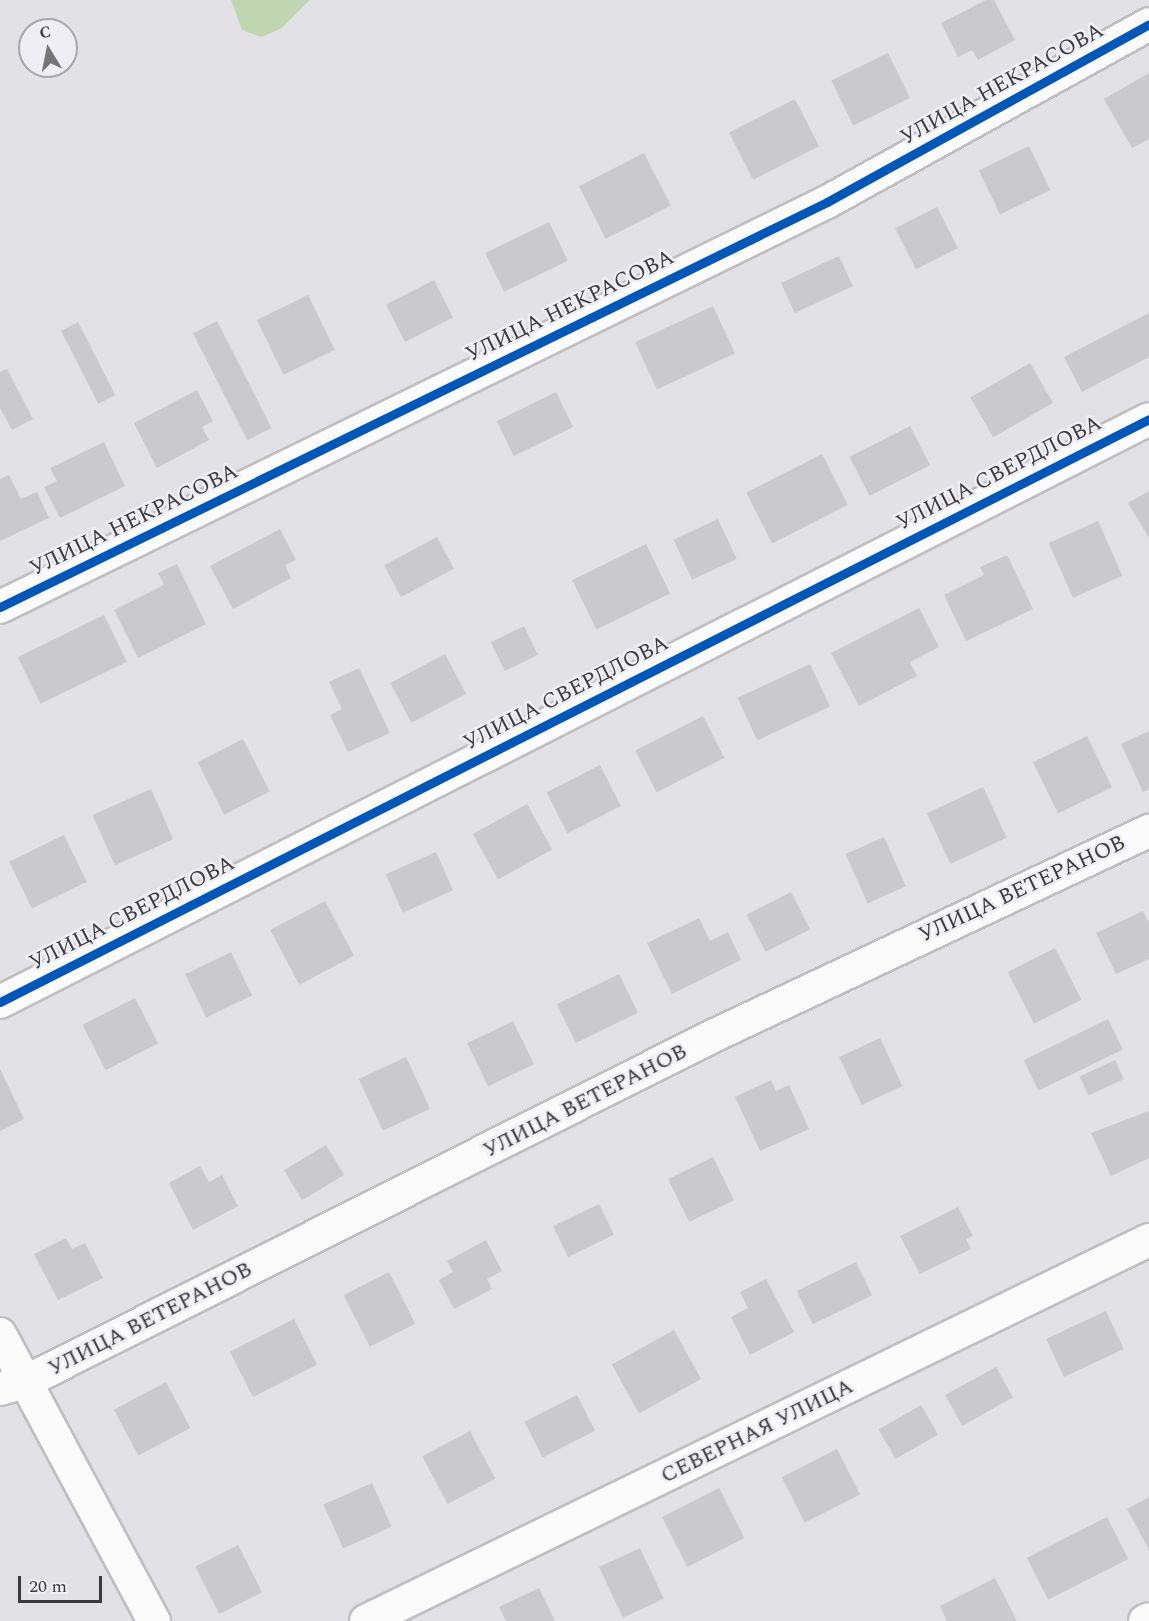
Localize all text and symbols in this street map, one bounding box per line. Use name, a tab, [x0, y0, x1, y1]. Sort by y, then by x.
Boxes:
street label: УЛИЦА НЕКРАСОВА	[896, 17, 1108, 151]
north arrow	[18, 18, 78, 78]
text: С	[38, 19, 53, 45]
street label: УЛИЦА НЕКРАСОВА	[462, 244, 678, 368]
street label: УЛИЦА СВЕРДЛОВА	[892, 410, 1106, 536]
street label: УЛИЦА НЕКРАСОВА	[26, 458, 242, 582]
street label: УЛИЦА СВЕРДЛОВА	[459, 630, 673, 756]
street label: УЛИЦА ВЕТЕРАНОВ	[914, 829, 1130, 949]
street label: УЛИЦА СВЕРДЛОВА	[25, 850, 239, 976]
street label: УЛИЦА ВЕТЕРАНОВ	[479, 1038, 691, 1164]
street label: УЛИЦА ВЕТЕРАНОВ	[44, 1256, 256, 1382]
street label: СЕВЕРНАЯ УЛИЦА	[657, 1373, 857, 1489]
scale bar	[21, 1564, 105, 1602]
text: 20 m	[29, 1573, 67, 1600]

